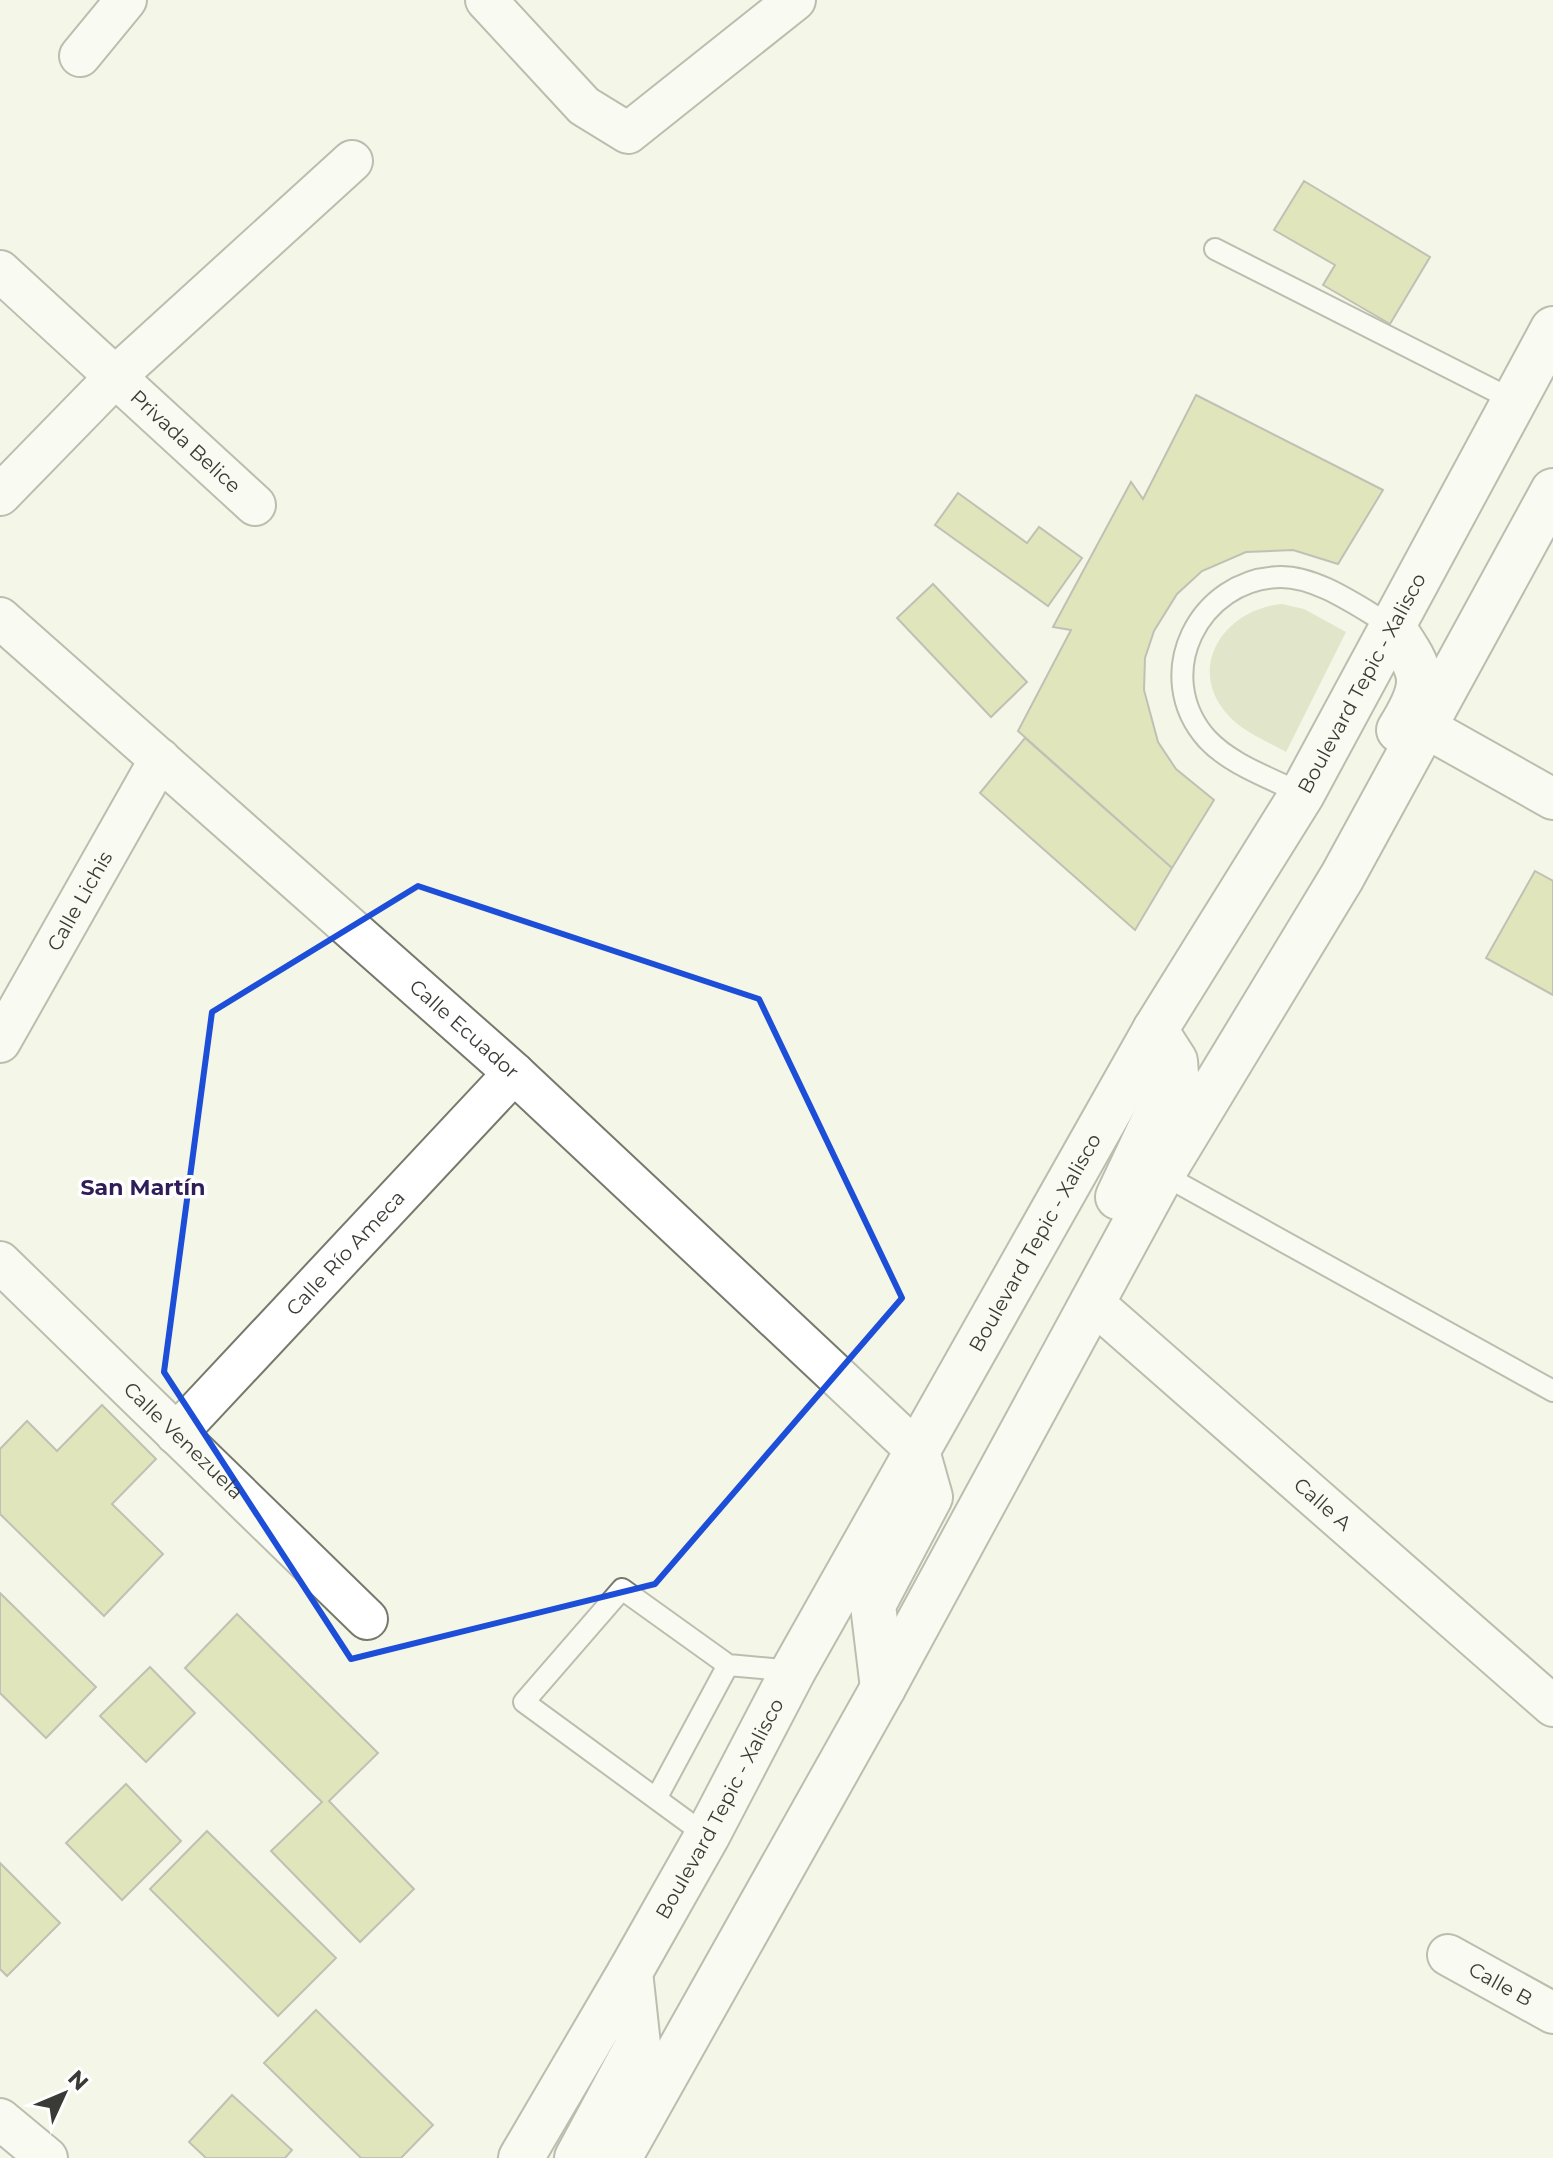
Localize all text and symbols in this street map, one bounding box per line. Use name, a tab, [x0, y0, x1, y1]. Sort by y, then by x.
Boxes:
street label: Privada Belice	[126, 385, 246, 498]
street label: Boulevard Tepic - Xalisco	[1293, 569, 1431, 798]
street label: Calle Lichis	[42, 847, 118, 955]
street label: Calle Ecuador	[405, 974, 524, 1084]
street label: Boulevard Tepic - Xalisco	[964, 1129, 1106, 1356]
district label: San Martín	[81, 1174, 205, 1201]
street label: Calle Río Ameca	[281, 1185, 410, 1320]
street label: Calle Venezuela	[119, 1377, 248, 1504]
street label: Calle A	[1289, 1472, 1357, 1536]
street label: Boulevard Tepic - Xalisco	[651, 1694, 789, 1923]
street label: Calle B	[1464, 1957, 1537, 2011]
north arrow	[24, 2054, 104, 2134]
text: N	[62, 2065, 94, 2096]

